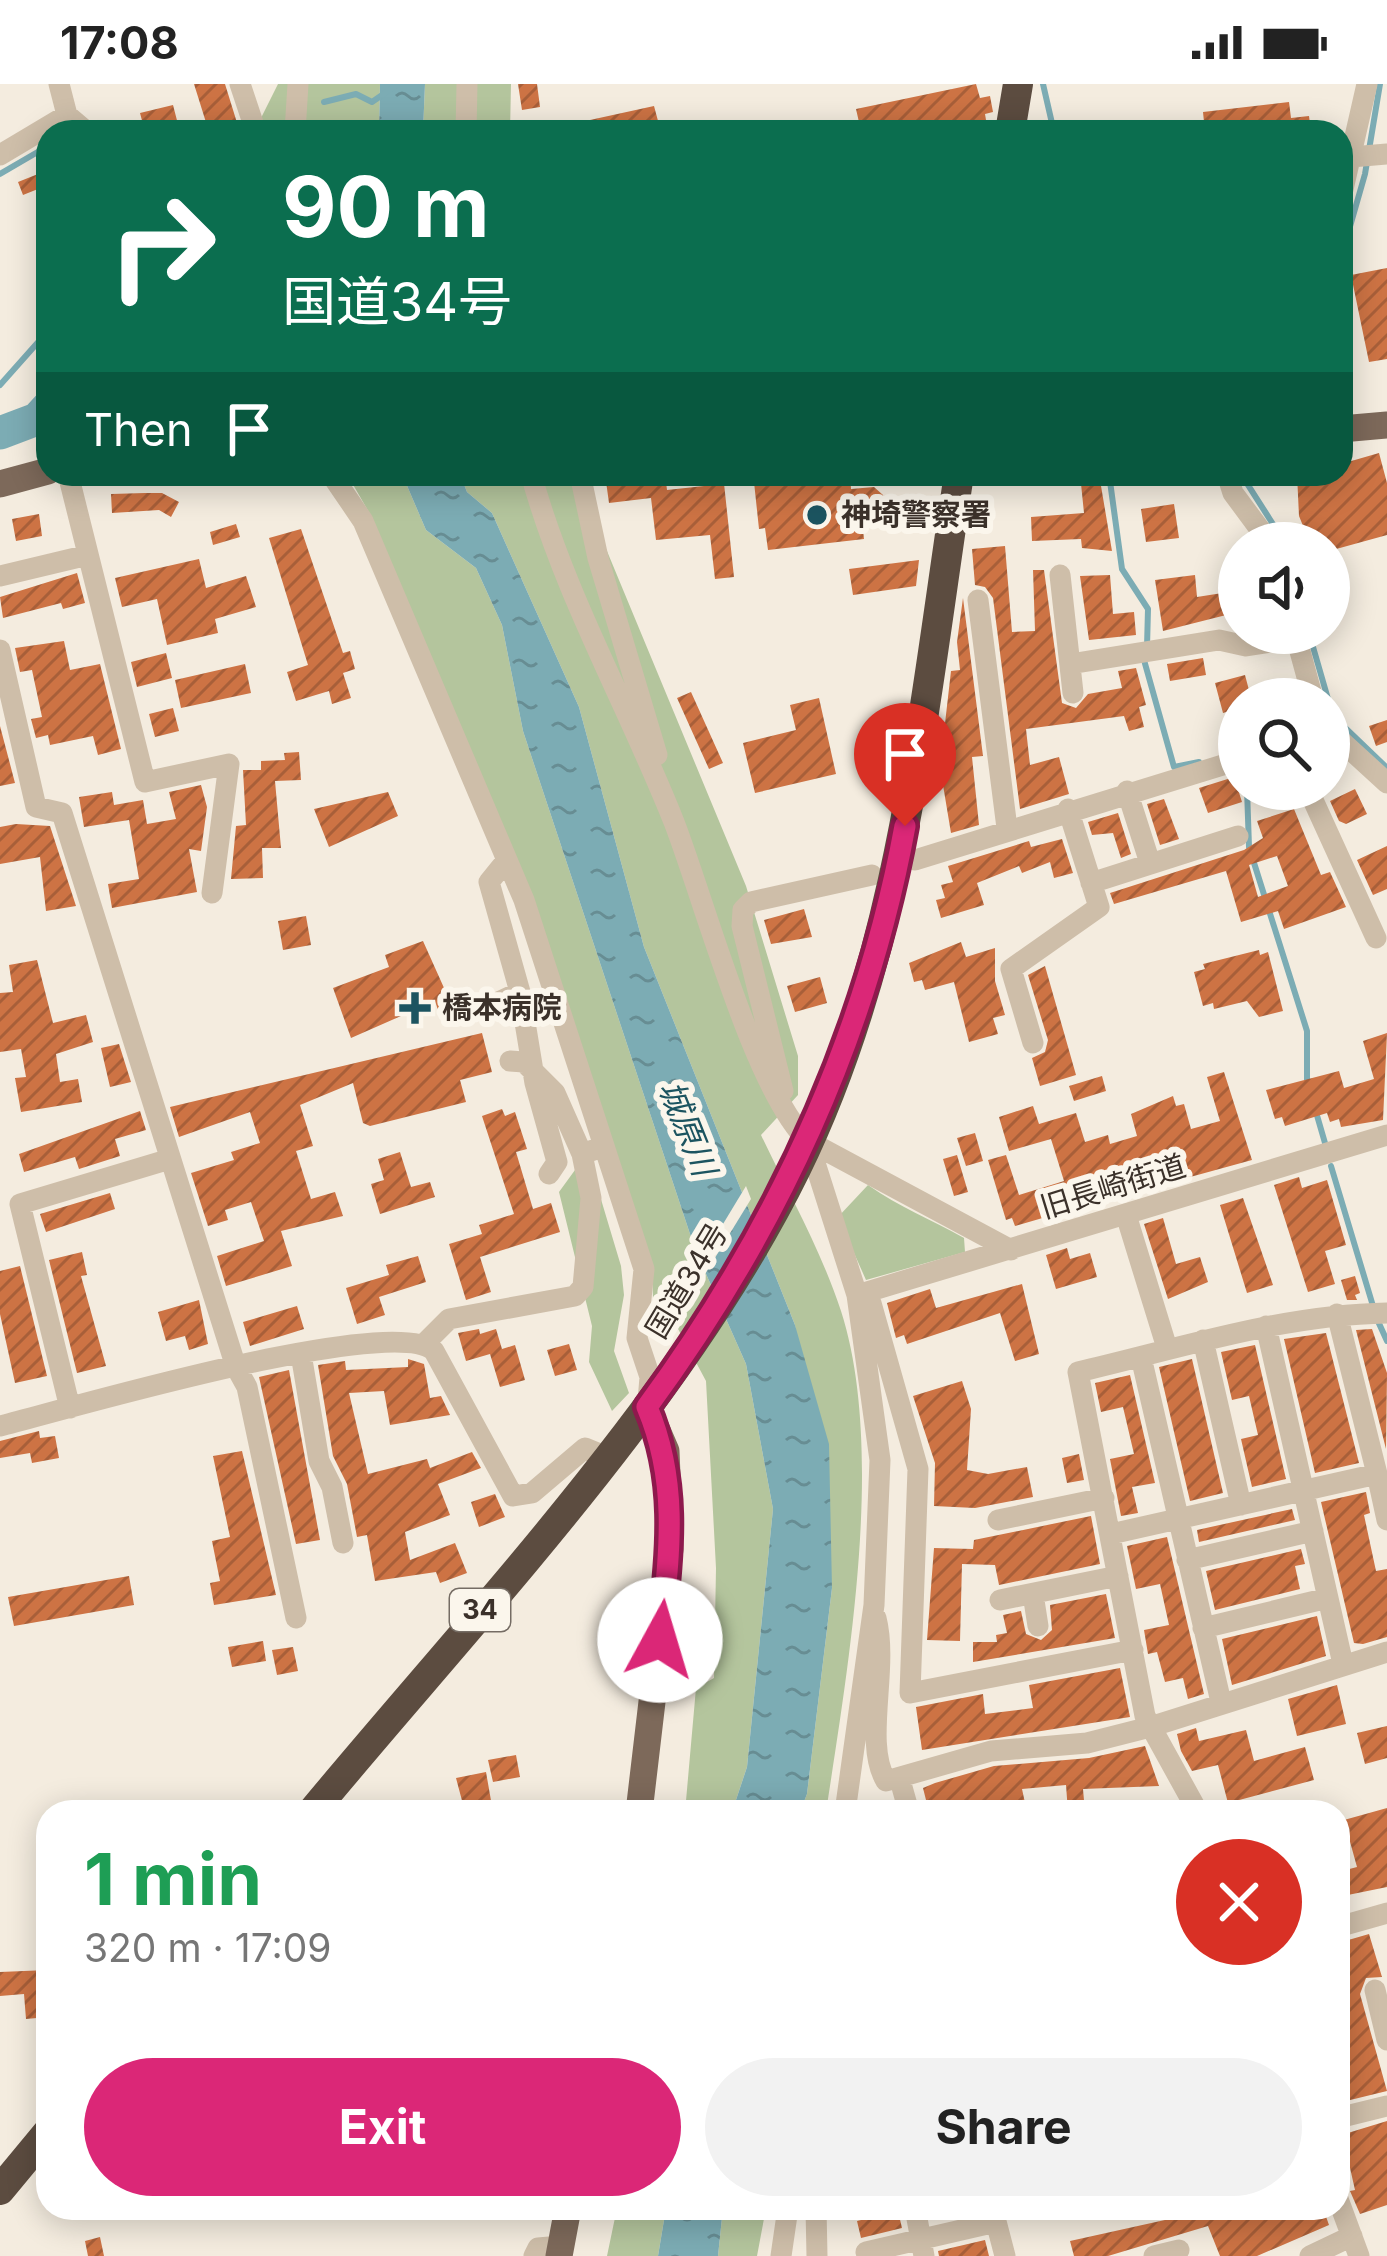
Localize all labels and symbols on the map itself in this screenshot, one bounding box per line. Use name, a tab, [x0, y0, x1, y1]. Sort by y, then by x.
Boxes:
place label: 神埼警察署	[841, 496, 991, 532]
marker: 神埼警察署	[804, 502, 830, 528]
pin	[854, 703, 956, 826]
place label: 橋本病院	[442, 989, 562, 1025]
marker: 橋本病院	[399, 992, 431, 1024]
water label: 城原川	[651, 1075, 726, 1184]
street label: 旧長崎街道	[1036, 1147, 1190, 1225]
street label: 国道34号	[638, 1216, 735, 1345]
position arrow	[597, 1577, 723, 1703]
road number: 34	[450, 1589, 510, 1631]

